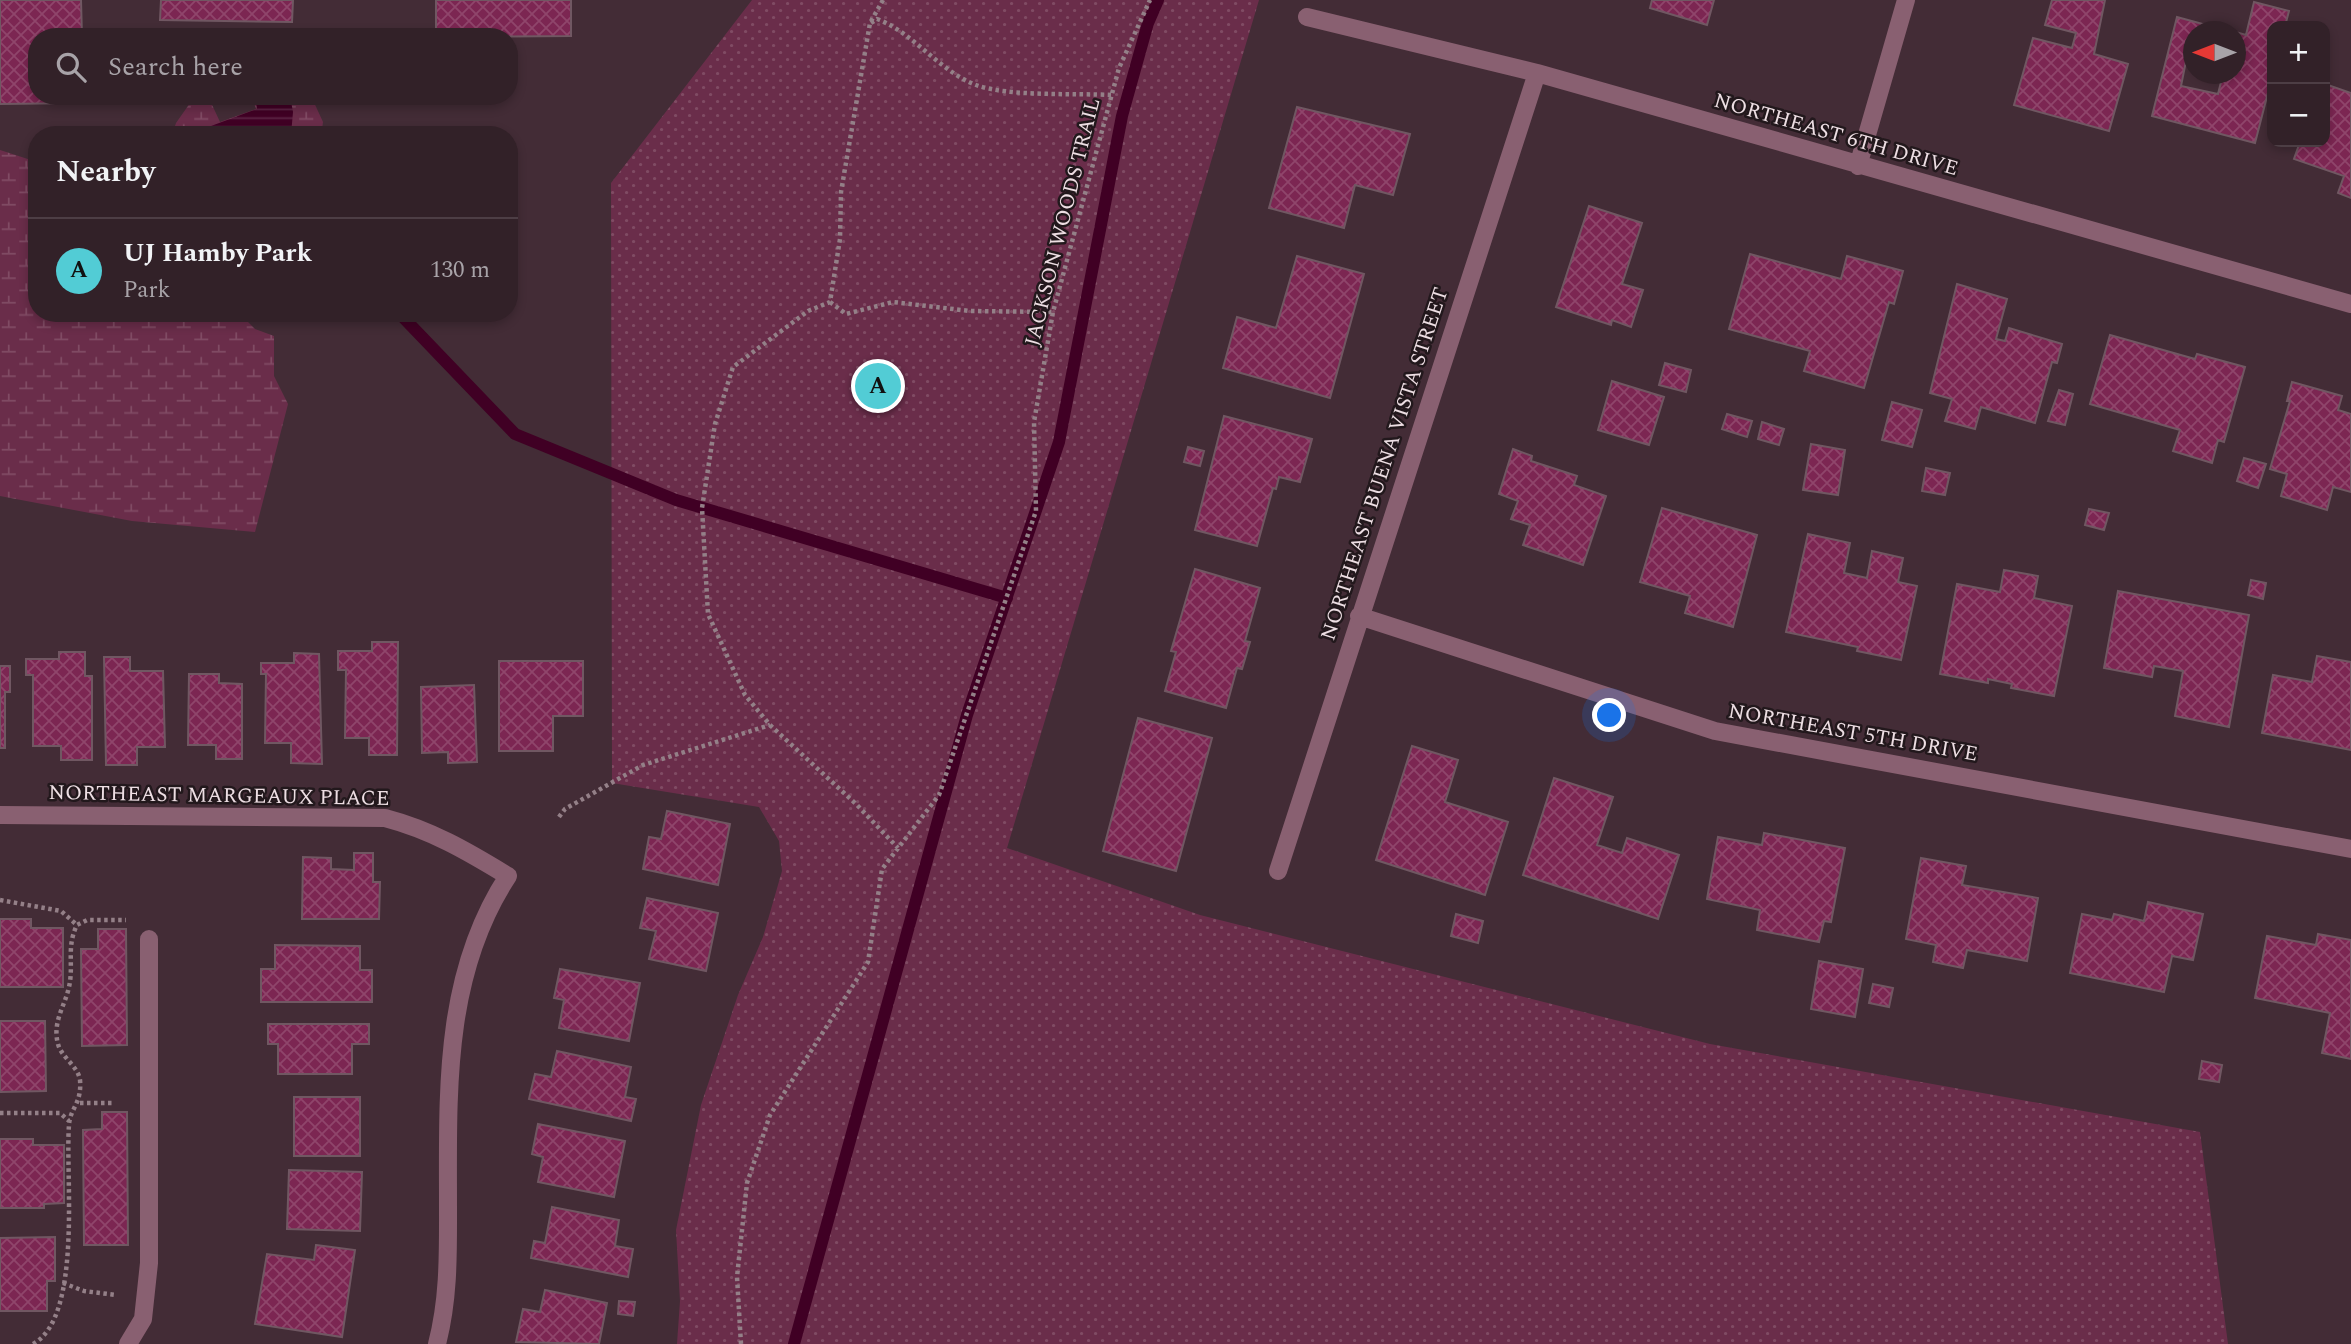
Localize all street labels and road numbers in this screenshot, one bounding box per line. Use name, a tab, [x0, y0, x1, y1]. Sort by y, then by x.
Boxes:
street label: NORTHEAST 6TH DRIVE	[1710, 85, 1962, 185]
street label: JACKSON WOODS TRAIL	[1017, 94, 1109, 350]
street label: NORTHEAST BUENA VISTA STREET	[1313, 283, 1457, 645]
street label: NORTHEAST 5TH DRIVE	[1726, 695, 1980, 771]
street label: NORTHEAST MARGEAUX PLACE	[48, 777, 390, 815]

